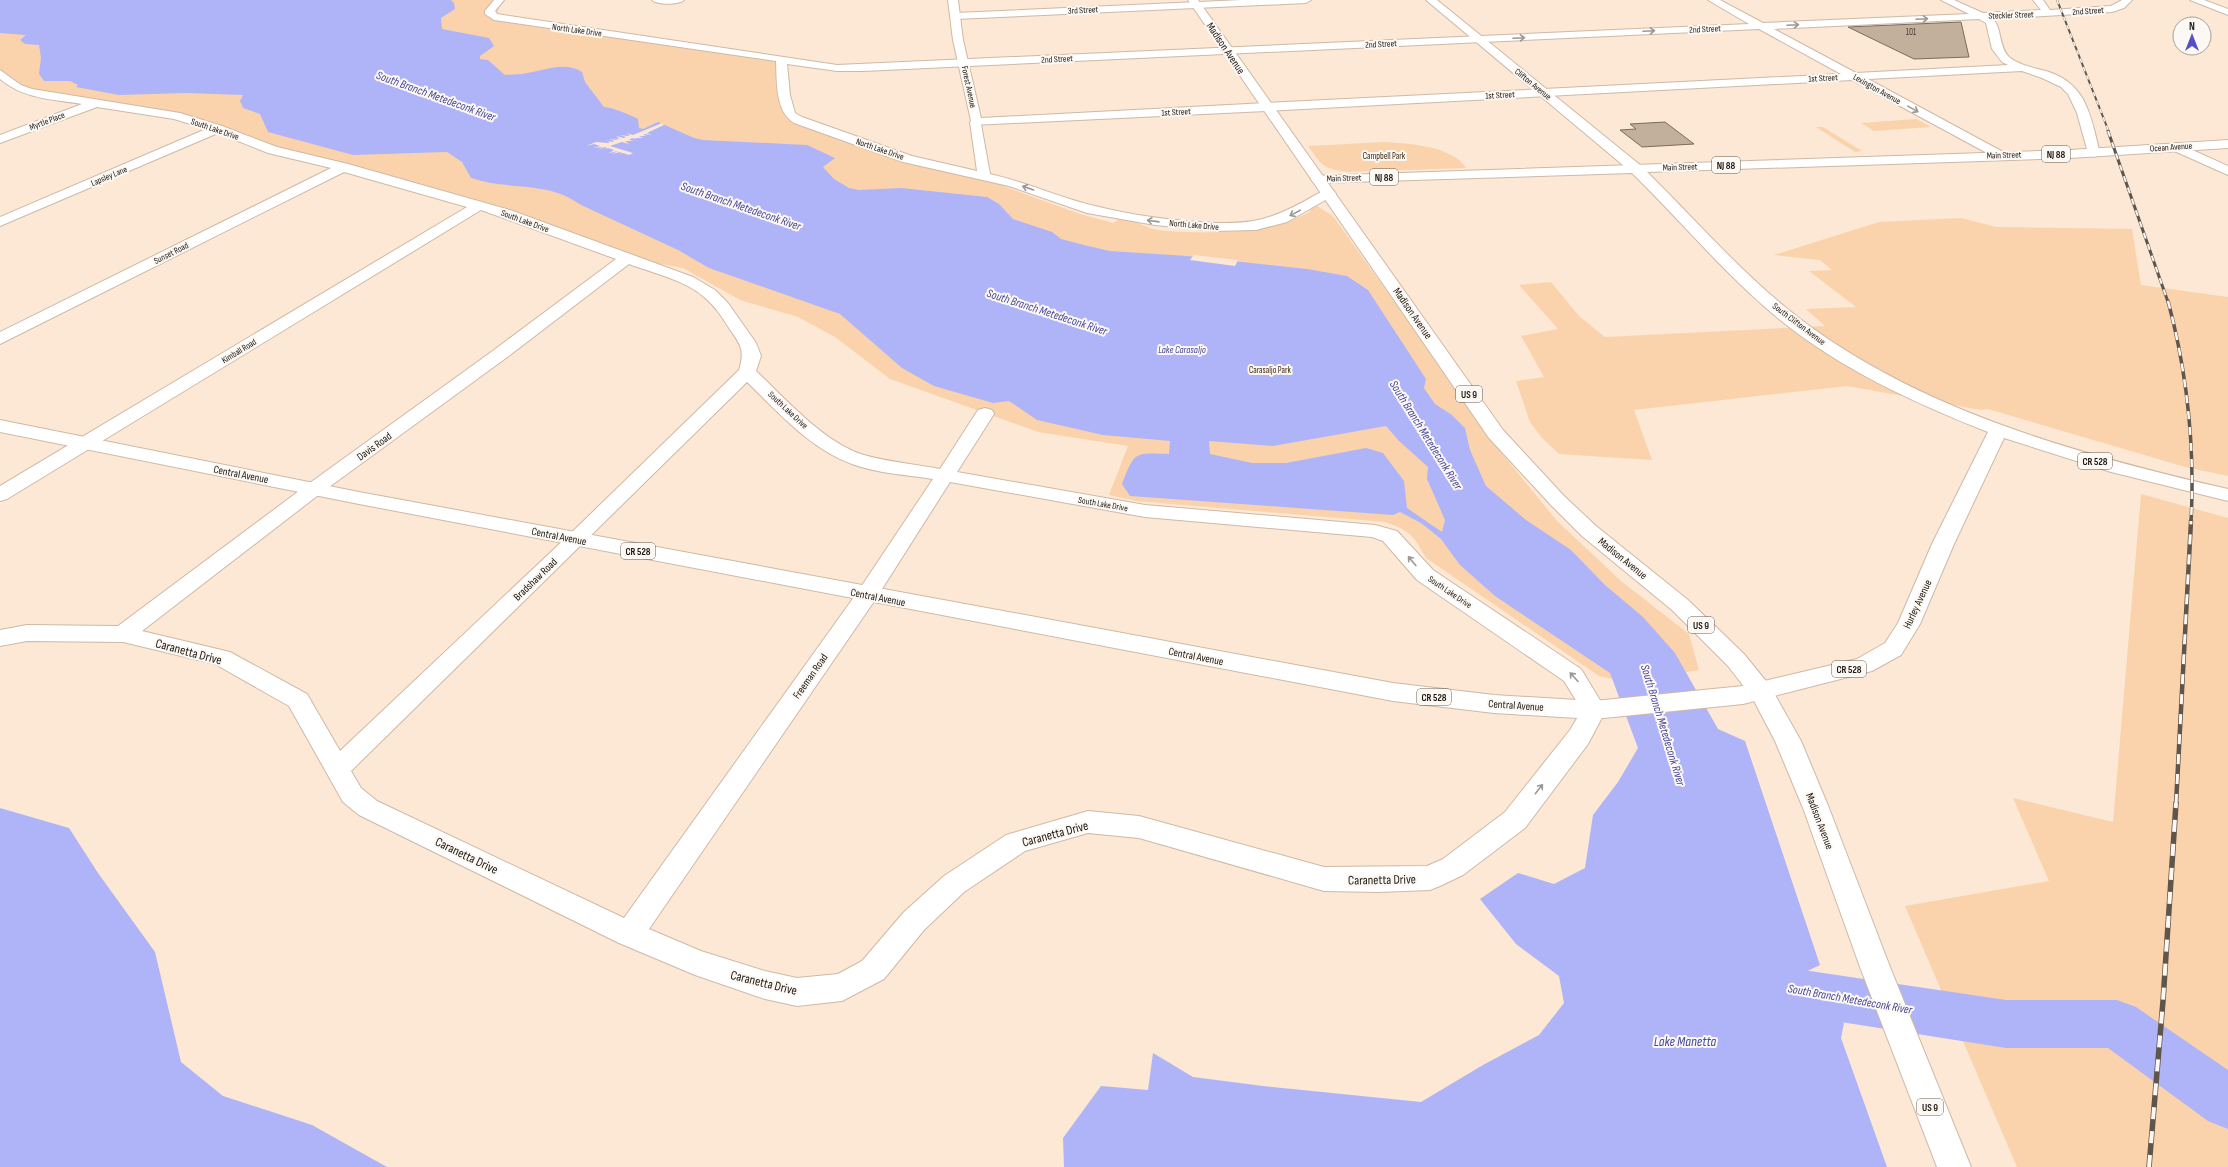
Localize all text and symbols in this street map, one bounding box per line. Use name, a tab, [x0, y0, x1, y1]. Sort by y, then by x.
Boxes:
street label: 3rd Street	[1068, 4, 1099, 17]
street label: 2nd Street	[2072, 5, 2104, 18]
street label: Steckler Street	[1988, 9, 2034, 22]
one-way arrow	[1915, 15, 1928, 22]
north arrow	[2172, 16, 2212, 56]
street label: Madison Avenue	[1204, 20, 1248, 76]
text: N	[2189, 20, 2195, 33]
one-way arrow	[1786, 21, 1799, 28]
street label: North Lake Drive	[551, 22, 603, 39]
street label: 2nd Street	[1689, 23, 1721, 36]
house number: 101	[1906, 27, 1917, 38]
one-way arrow	[1642, 28, 1655, 35]
one-way arrow	[1512, 34, 1525, 41]
street label: 2nd Street	[1365, 38, 1397, 51]
street label: 2nd Street	[1041, 53, 1073, 66]
street label: Forest Avenue	[959, 65, 978, 109]
street label: Clifton Avenue	[1512, 66, 1554, 103]
water label: South Branch Metedeconk River	[374, 68, 498, 125]
street label: 1st Street	[1808, 72, 1838, 85]
street label: Lexington Avenue	[1851, 72, 1903, 107]
street label: 1st Street	[1485, 89, 1515, 102]
street label: 1st Street	[1161, 106, 1191, 119]
one-way arrow	[1907, 106, 1919, 113]
street label: Myrtle Place	[28, 110, 67, 133]
street label: South Lake Drive	[189, 116, 241, 143]
street label: North Lake Drive	[854, 136, 906, 163]
street label: Ocean Avenue	[2150, 141, 2193, 154]
road number: NJ 88	[2042, 146, 2070, 162]
street label: Main Street	[1986, 149, 2022, 162]
park label: Campbell Park	[1363, 151, 1406, 162]
road number: NJ 88	[1712, 157, 1740, 173]
street label: Main Street	[1662, 161, 1698, 174]
street label: Lapsley Lane	[89, 164, 129, 189]
road number: NJ 88	[1370, 169, 1398, 185]
street label: Main Street	[1326, 172, 1362, 185]
water label: South Branch Metedeconk River	[679, 179, 803, 234]
one-way arrow	[1022, 184, 1034, 192]
street label: South Lake Drive	[499, 208, 551, 235]
one-way arrow	[1289, 209, 1301, 217]
one-way arrow	[1147, 217, 1160, 225]
street label: North Lake Drive	[1169, 218, 1220, 233]
street label: Sunset Road	[152, 240, 191, 267]
street label: Madison Avenue	[1390, 285, 1435, 341]
water label: South Branch Metedeconk River	[985, 286, 1110, 339]
street label: South Clifton Avenue	[1770, 301, 1828, 348]
street label: Kimball Road	[220, 337, 259, 366]
water label: Lake Carasaljo	[1158, 344, 1206, 356]
park label: Carasaljo Park	[1249, 365, 1292, 376]
water label: South Branch Metedeconk River	[1386, 378, 1466, 493]
road number: US 9	[1456, 386, 1482, 402]
street label: South Lake Drive	[766, 389, 810, 432]
street label: Davis Road	[354, 429, 395, 463]
road number: CR 528	[2078, 453, 2112, 469]
street label: Central Avenue	[212, 463, 269, 486]
street label: South Lake Drive	[1077, 495, 1129, 514]
street label: Central Avenue	[530, 525, 587, 548]
street label: Madison Avenue	[1596, 535, 1650, 582]
road number: CR 528	[621, 543, 655, 559]
street label: Bradshaw Road	[511, 555, 560, 603]
one-way arrow	[1408, 555, 1417, 566]
street label: South Lake Drive	[1426, 574, 1474, 611]
street label: Hurley Avenue	[1900, 578, 1934, 631]
street label: Central Avenue	[849, 586, 906, 609]
road number: US 9	[1688, 617, 1714, 633]
street label: Caranetta Drive	[154, 635, 224, 668]
street label: Central Avenue	[1167, 645, 1224, 668]
street label: Freeman Road	[790, 651, 831, 701]
road number: CR 528	[1832, 661, 1866, 677]
water label: South Branch Metedeconk River	[1637, 663, 1688, 788]
one-way arrow	[1569, 672, 1578, 683]
road number: CR 528	[1417, 689, 1451, 705]
street label: Central Avenue	[1488, 697, 1544, 714]
one-way arrow	[1535, 783, 1543, 794]
street label: Madison Avenue	[1803, 791, 1836, 851]
street label: Caranetta Drive	[1020, 817, 1090, 850]
street label: Caranetta Drive	[432, 834, 501, 878]
street label: Caranetta Drive	[1348, 871, 1416, 889]
street label: Caranetta Drive	[729, 967, 799, 999]
water label: South Branch Metedeconk River	[1787, 981, 1914, 1018]
water label: Lake Manetta	[1654, 1033, 1716, 1050]
road number: US 9	[1917, 1099, 1943, 1115]

